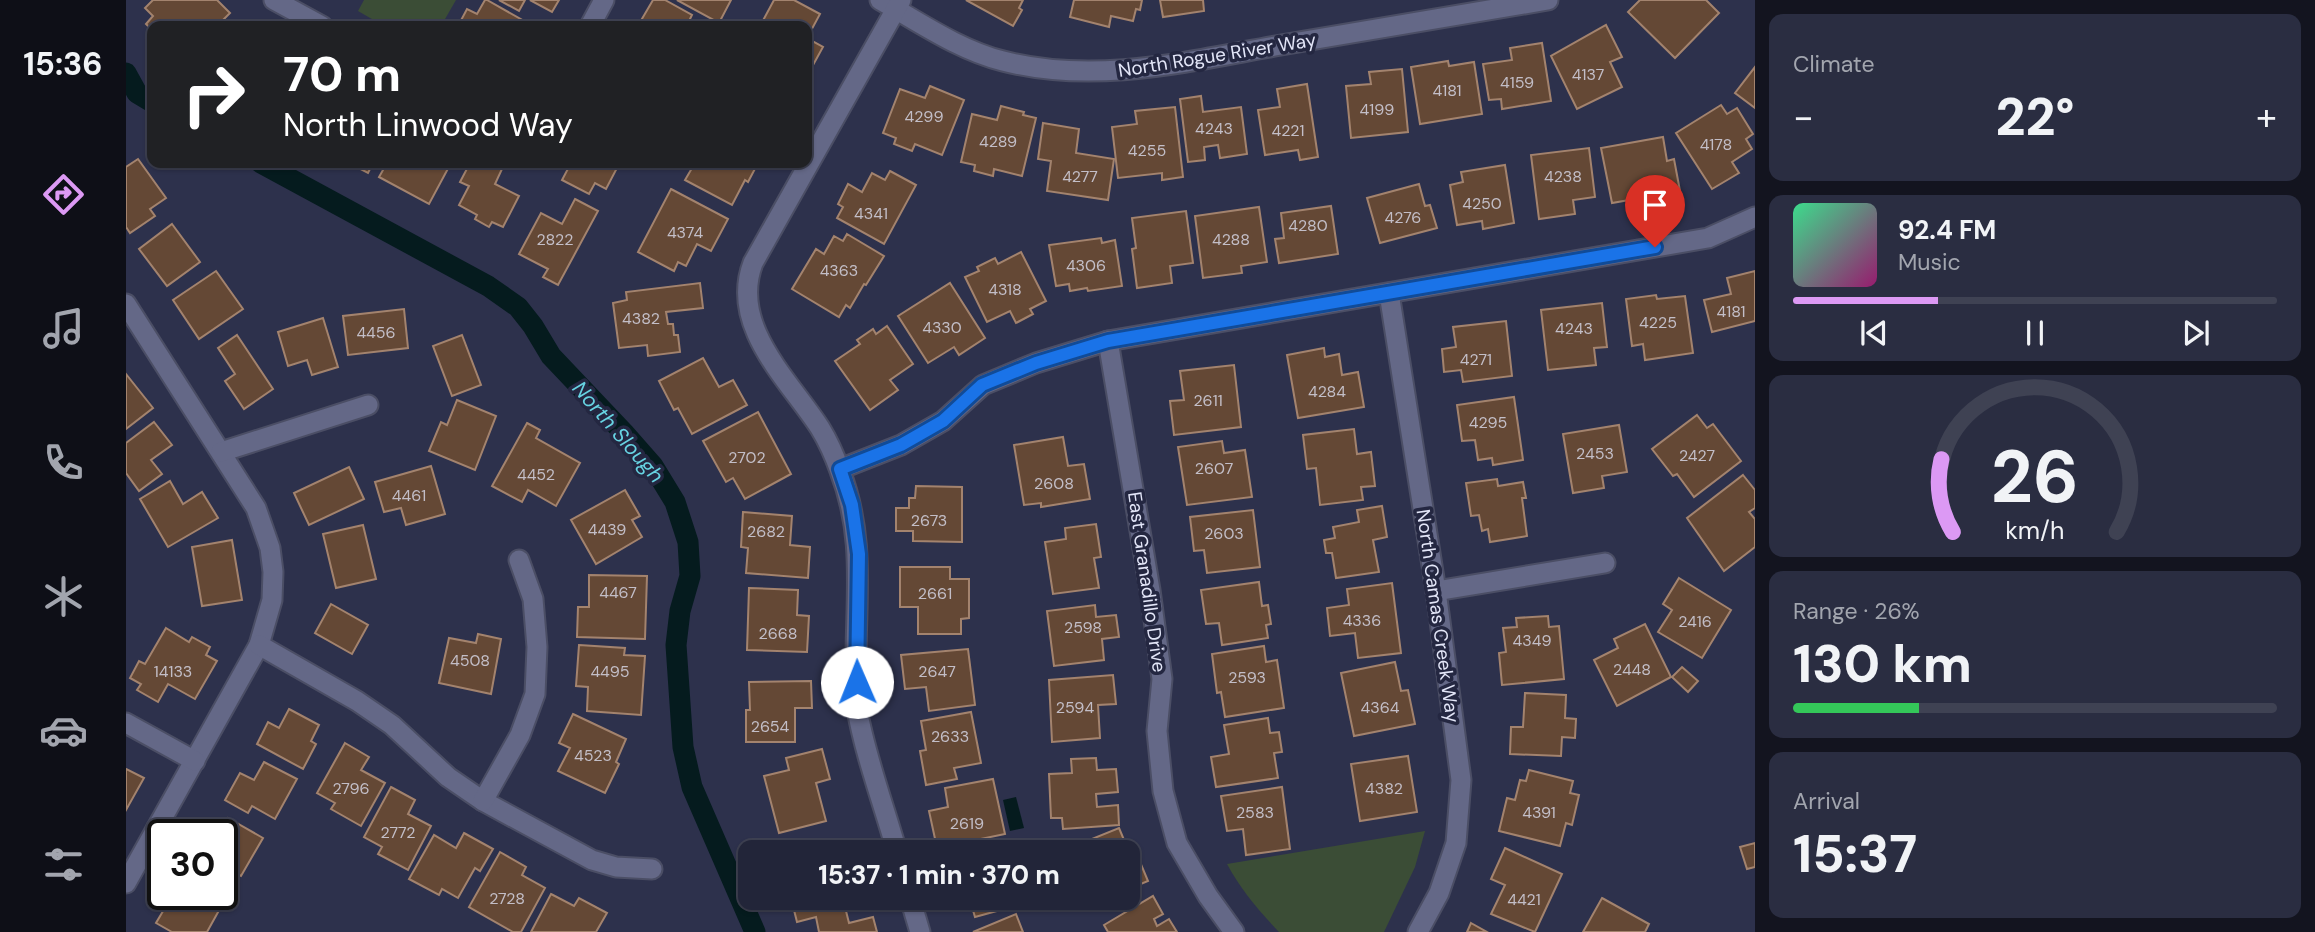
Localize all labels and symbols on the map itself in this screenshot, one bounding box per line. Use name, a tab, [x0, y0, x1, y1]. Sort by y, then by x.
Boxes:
street label: North Rogue River Way	[1116, 27, 1318, 83]
house number: 4137	[1572, 64, 1604, 85]
house number: 4159	[1500, 72, 1534, 93]
house number: 4181	[1432, 80, 1462, 101]
house number: 4199	[1360, 99, 1394, 120]
house number: 4299	[905, 106, 943, 127]
house number: 4243	[1195, 118, 1233, 139]
house number: 4221	[1271, 120, 1305, 141]
house number: 4289	[979, 131, 1017, 152]
house number: 4178	[1700, 134, 1732, 155]
house number: 4255	[1128, 140, 1166, 161]
house number: 4277	[1062, 166, 1098, 187]
house number: 4238	[1544, 166, 1582, 187]
pin	[1625, 175, 1685, 247]
house number: 4250	[1462, 193, 1502, 214]
house number: 4341	[854, 203, 888, 224]
house number: 4276	[1385, 207, 1421, 228]
house number: 4280	[1288, 215, 1328, 236]
house number: 4374	[667, 222, 703, 243]
house number: 2822	[537, 229, 573, 250]
house number: 4288	[1212, 229, 1250, 250]
house number: 4306	[1066, 255, 1106, 276]
house number: 4363	[820, 260, 858, 281]
house number: 4318	[988, 279, 1022, 300]
house number: 4181	[1716, 301, 1746, 322]
house number: 4382	[622, 308, 660, 329]
house number: 4225	[1639, 312, 1677, 333]
house number: 4330	[922, 317, 962, 338]
house number: 4243	[1555, 318, 1593, 339]
house number: 4456	[356, 322, 396, 343]
house number: 4271	[1460, 349, 1492, 370]
water label: North Slough	[566, 375, 670, 489]
house number: 4284	[1308, 381, 1346, 402]
house number: 2611	[1193, 390, 1223, 411]
house number: 4295	[1469, 412, 1507, 433]
house number: 2453	[1576, 443, 1614, 464]
house number: 2427	[1679, 445, 1715, 466]
house number: 2702	[728, 447, 766, 468]
house number: 2607	[1195, 458, 1233, 479]
house number: 4452	[517, 464, 555, 485]
house number: 2608	[1034, 473, 1074, 494]
house number: 4461	[392, 485, 426, 506]
street label: East Granadillo Drive	[1122, 490, 1172, 674]
street label: North Camas Creek Way	[1411, 508, 1465, 725]
house number: 2673	[911, 510, 947, 531]
house number: 4439	[588, 519, 626, 540]
house number: 2682	[747, 521, 785, 542]
house number: 2603	[1204, 523, 1244, 544]
house number: 4467	[599, 582, 637, 603]
house number: 2661	[918, 583, 952, 604]
house number: 4336	[1343, 610, 1381, 631]
house number: 2416	[1678, 611, 1712, 632]
house number: 2598	[1064, 617, 1102, 638]
house number: 2668	[758, 623, 798, 644]
house number: 4349	[1513, 630, 1551, 651]
position arrow	[820, 645, 894, 719]
house number: 4508	[450, 650, 490, 671]
house number: 2448	[1613, 659, 1651, 680]
house number: 14133	[154, 661, 192, 682]
house number: 4495	[590, 661, 630, 682]
house number: 2647	[918, 661, 956, 682]
house number: 2593	[1228, 667, 1266, 688]
house number: 2594	[1056, 697, 1094, 718]
house number: 4364	[1361, 697, 1400, 718]
house number: 2654	[751, 716, 789, 737]
house number: 2633	[931, 726, 969, 747]
house number: 4523	[574, 745, 612, 766]
house number: 2796	[332, 778, 370, 799]
house number: 4382	[1365, 778, 1403, 799]
house number: 2583	[1236, 802, 1274, 823]
house number: 4391	[1522, 802, 1556, 823]
house number: 2619	[950, 813, 984, 834]
speed limit sign: 30	[147, 819, 238, 910]
house number: 2772	[381, 822, 415, 843]
house number: 2728	[489, 888, 525, 909]
house number: 4421	[1507, 889, 1541, 910]

